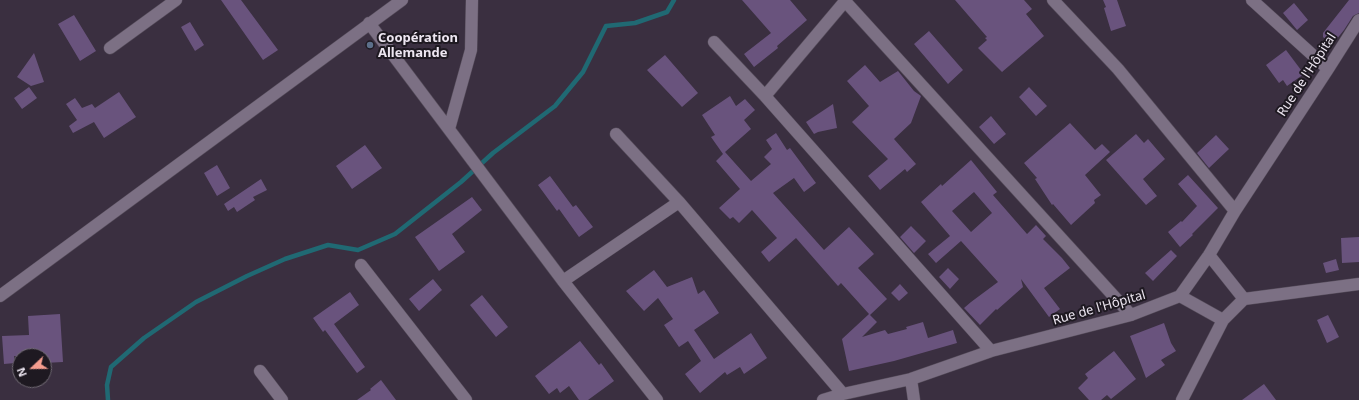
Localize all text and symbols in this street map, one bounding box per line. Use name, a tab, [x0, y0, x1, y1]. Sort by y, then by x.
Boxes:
place label: Coopération Allemande	[378, 30, 458, 61]
street label: Rue de l'Hôpital	[1274, 30, 1340, 120]
marker: Coopération Allemande	[365, 40, 375, 50]
street label: Rue de l'Hôpital	[1051, 287, 1147, 329]
north arrow	[12, 348, 52, 388]
text: N	[13, 365, 30, 379]

